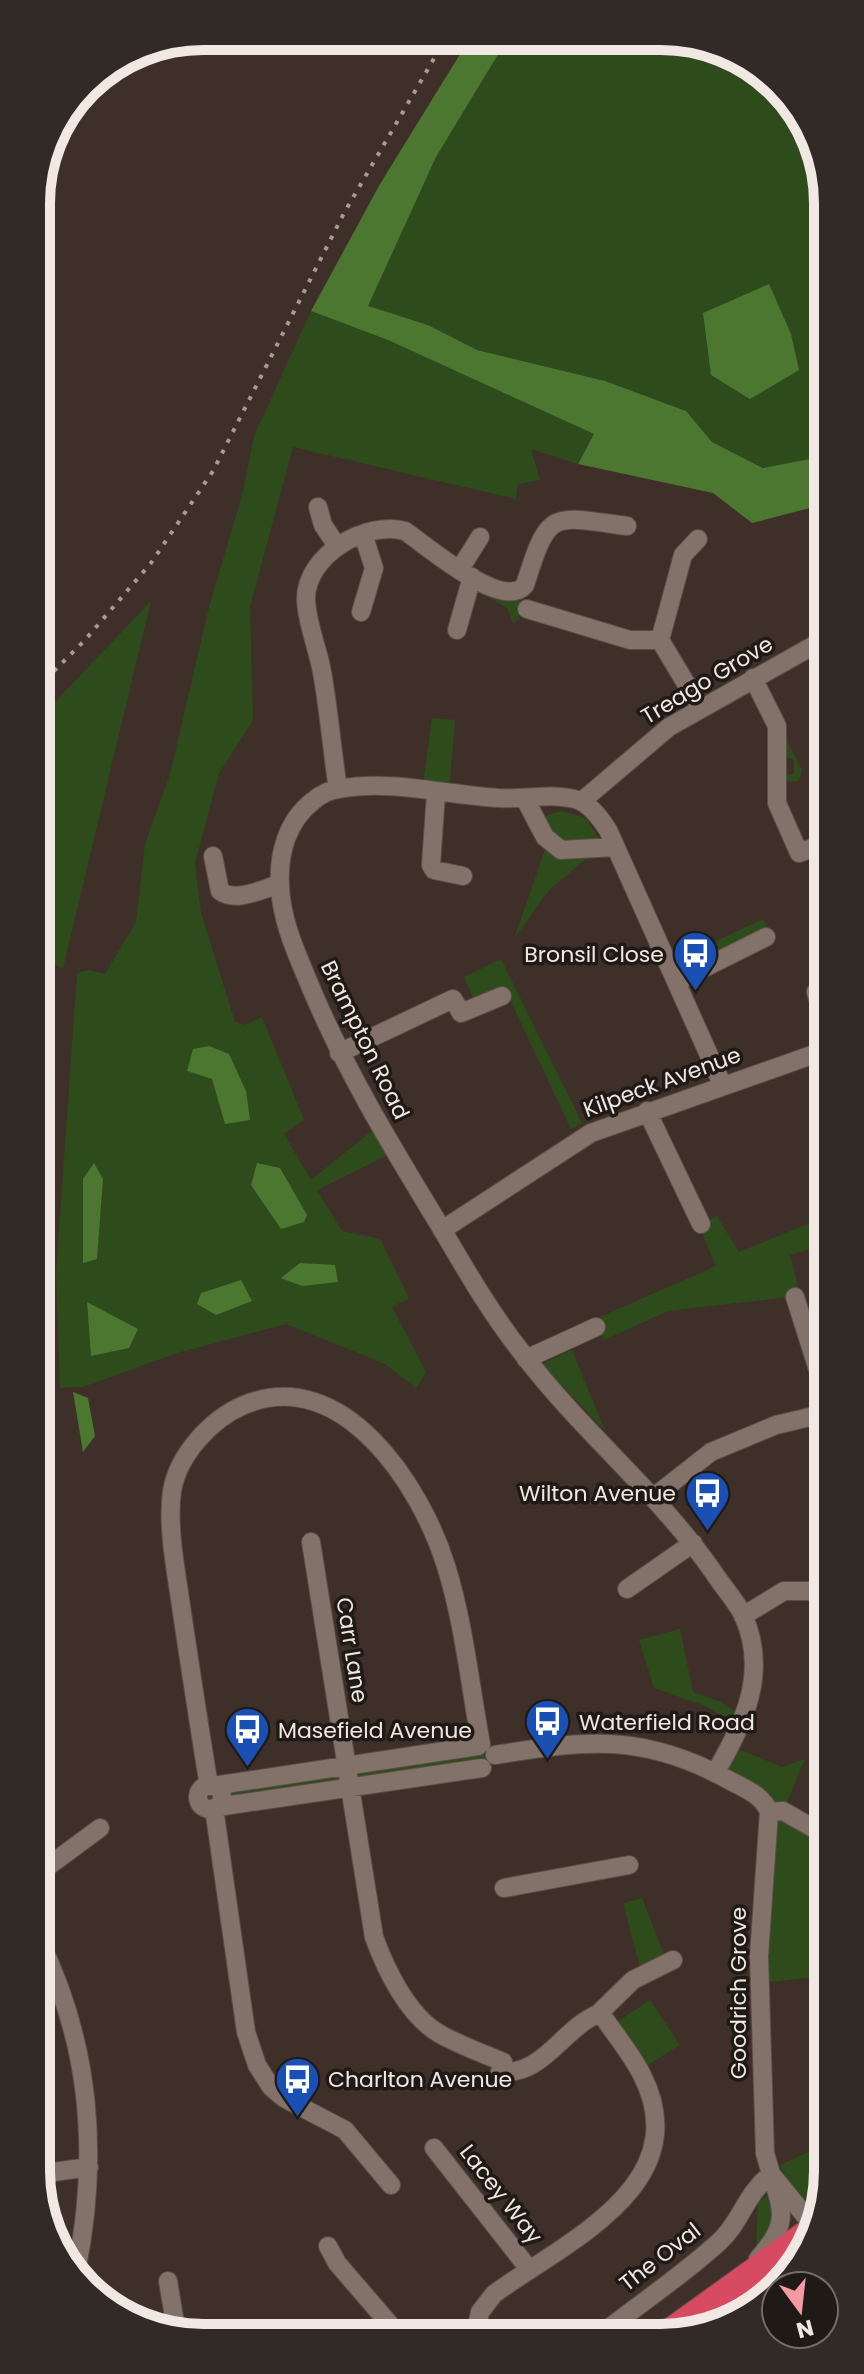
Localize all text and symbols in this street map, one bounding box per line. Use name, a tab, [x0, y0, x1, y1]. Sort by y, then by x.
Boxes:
street label: Treago Grove	[635, 628, 779, 732]
bus stop icon: Bronsil Close	[671, 930, 719, 993]
place label: Bronsil Close	[524, 939, 664, 970]
street label: Brampton Road	[313, 955, 417, 1125]
street label: Kilpeck Avenue	[579, 1039, 745, 1125]
bus stop icon: Wilton Avenue	[683, 1469, 731, 1532]
place label: Wilton Avenue	[519, 1478, 676, 1509]
street label: Carr Lane	[328, 1595, 376, 1705]
bus stop icon: Waterfield Road	[524, 1698, 572, 1761]
bus stop icon: Masefield Avenue	[223, 1706, 271, 1769]
place label: Waterfield Road	[579, 1707, 755, 1738]
place label: Masefield Avenue	[278, 1715, 472, 1746]
street label: Goodrich Grove	[723, 1907, 754, 2079]
bus stop icon: Charlton Avenue	[273, 2055, 321, 2118]
place label: Charlton Avenue	[328, 2064, 512, 2095]
street label: Lacey Way	[452, 2138, 550, 2251]
street label: The Oval	[613, 2215, 707, 2299]
north arrow	[760, 2270, 840, 2350]
text: N	[793, 2312, 817, 2346]

